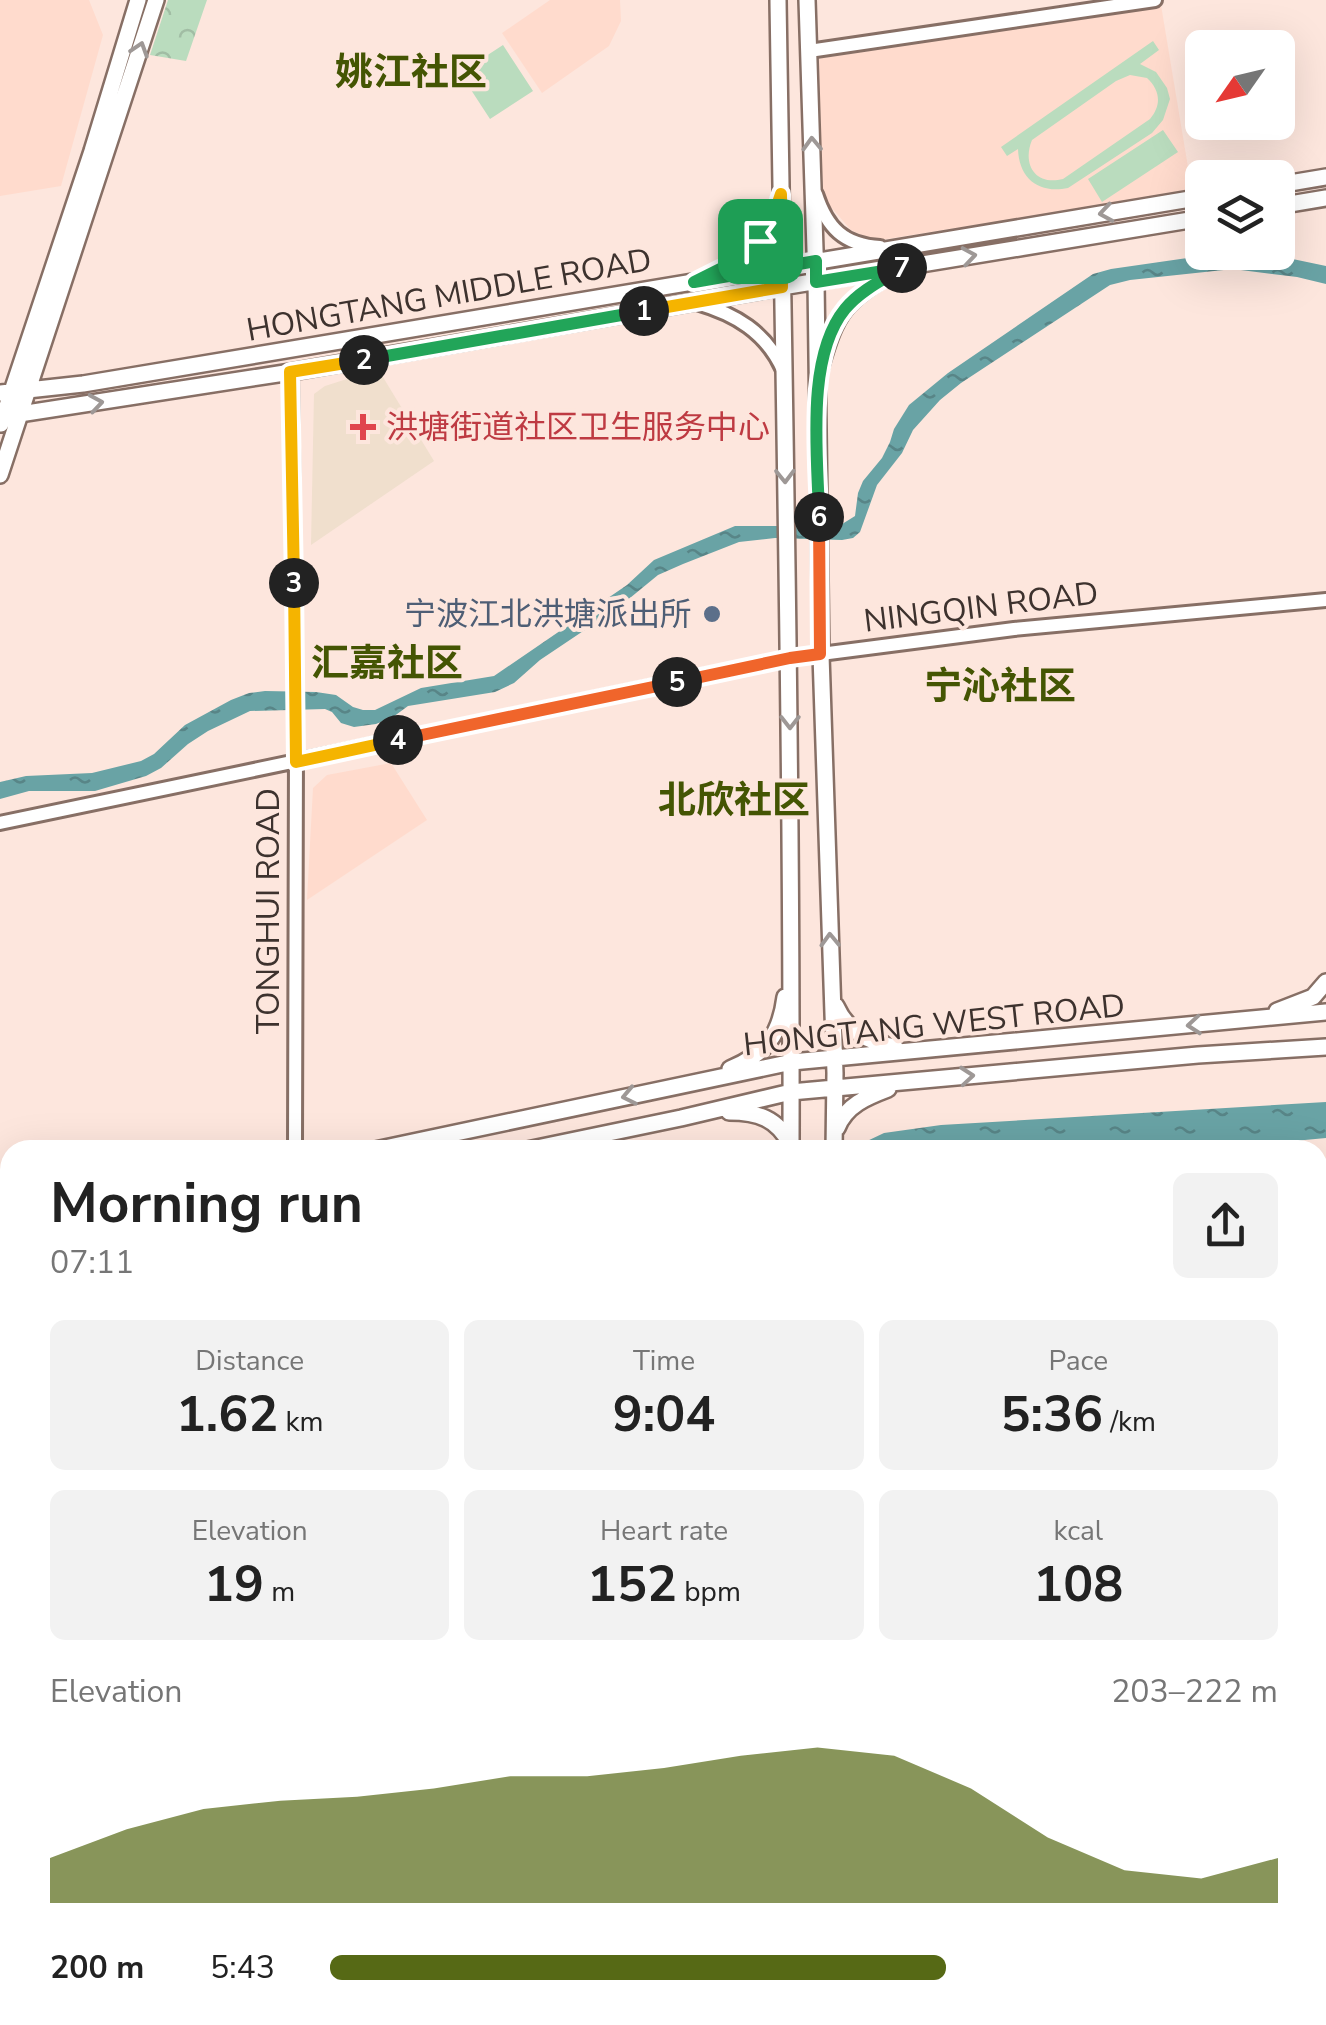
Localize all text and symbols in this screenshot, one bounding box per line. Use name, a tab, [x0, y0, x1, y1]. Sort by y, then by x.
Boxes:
north arrow	[1185, 30, 1295, 140]
map controls	[1185, 30, 1295, 270]
one-way arrow	[128, 42, 148, 59]
district label: 姚江社区	[335, 47, 487, 98]
one-way arrow	[801, 135, 822, 151]
button: layers	[1185, 160, 1295, 270]
pin	[718, 199, 803, 284]
one-way arrow	[1098, 202, 1115, 223]
icon: arrive	[733, 214, 788, 269]
street label: HONGTANG MIDDLE ROAD	[243, 238, 655, 352]
pin: 7	[877, 243, 927, 293]
one-way arrow	[961, 246, 977, 267]
text: 7	[894, 249, 910, 287]
pin: 1	[619, 286, 669, 336]
text: 1	[636, 292, 652, 330]
pin: 2	[339, 335, 389, 385]
text: 2	[356, 341, 372, 379]
one-way arrow	[88, 393, 105, 414]
place label: 洪塘街道社区卫生服务中心	[386, 406, 770, 449]
marker: 洪塘街道社区卫生服务中心	[350, 414, 376, 440]
one-way arrow	[774, 470, 796, 485]
pin: 6	[794, 492, 844, 542]
text: 6	[811, 498, 827, 536]
pin: 3	[269, 558, 319, 608]
text: 3	[286, 564, 302, 602]
street label: NINGQIN ROAD	[861, 571, 1101, 643]
place label: 宁波江北洪塘派出所	[404, 593, 692, 636]
marker: 宁波江北洪塘派出所	[701, 603, 723, 625]
district label: 汇嘉社区	[311, 638, 463, 689]
pin: 5	[652, 657, 702, 707]
district label: 宁沁社区	[924, 661, 1076, 712]
text: 5	[669, 663, 685, 701]
one-way arrow	[779, 714, 801, 730]
pin: 4	[373, 715, 423, 765]
text: 4	[390, 721, 406, 759]
district label: 北欣社区	[658, 775, 810, 826]
street label: TONGHUI ROAD	[247, 788, 290, 1034]
one-way arrow	[820, 932, 841, 948]
street label: HONGTANG WEST ROAD	[741, 984, 1127, 1066]
one-way arrow	[1186, 1013, 1202, 1035]
one-way arrow	[960, 1066, 976, 1088]
one-way arrow	[621, 1085, 638, 1106]
text: Morning run	[50, 1166, 363, 1241]
button: share	[1173, 1173, 1278, 1278]
text: 07:11	[50, 1241, 134, 1284]
text: Distance	[195, 1342, 304, 1380]
text: Time	[633, 1342, 695, 1380]
text: Pace	[1049, 1342, 1108, 1380]
text: 1.62	[176, 1380, 278, 1449]
text: 9:04	[613, 1380, 715, 1449]
text: 5:36	[1001, 1380, 1103, 1449]
text: km	[278, 1403, 323, 1441]
text: /km	[1103, 1403, 1156, 1441]
text: Elevation	[192, 1512, 308, 1550]
text: Heart rate	[600, 1512, 728, 1550]
text: kcal	[1054, 1512, 1103, 1550]
text: 19	[204, 1550, 264, 1619]
text: 152	[587, 1550, 677, 1619]
text: 108	[1033, 1550, 1123, 1619]
text: m	[264, 1573, 295, 1611]
text: bpm	[677, 1573, 741, 1611]
text: Elevation	[50, 1670, 183, 1713]
text: 203–222 m	[1111, 1670, 1278, 1713]
text: 200 m	[50, 1946, 144, 1989]
text: 5:43	[210, 1946, 275, 1989]

